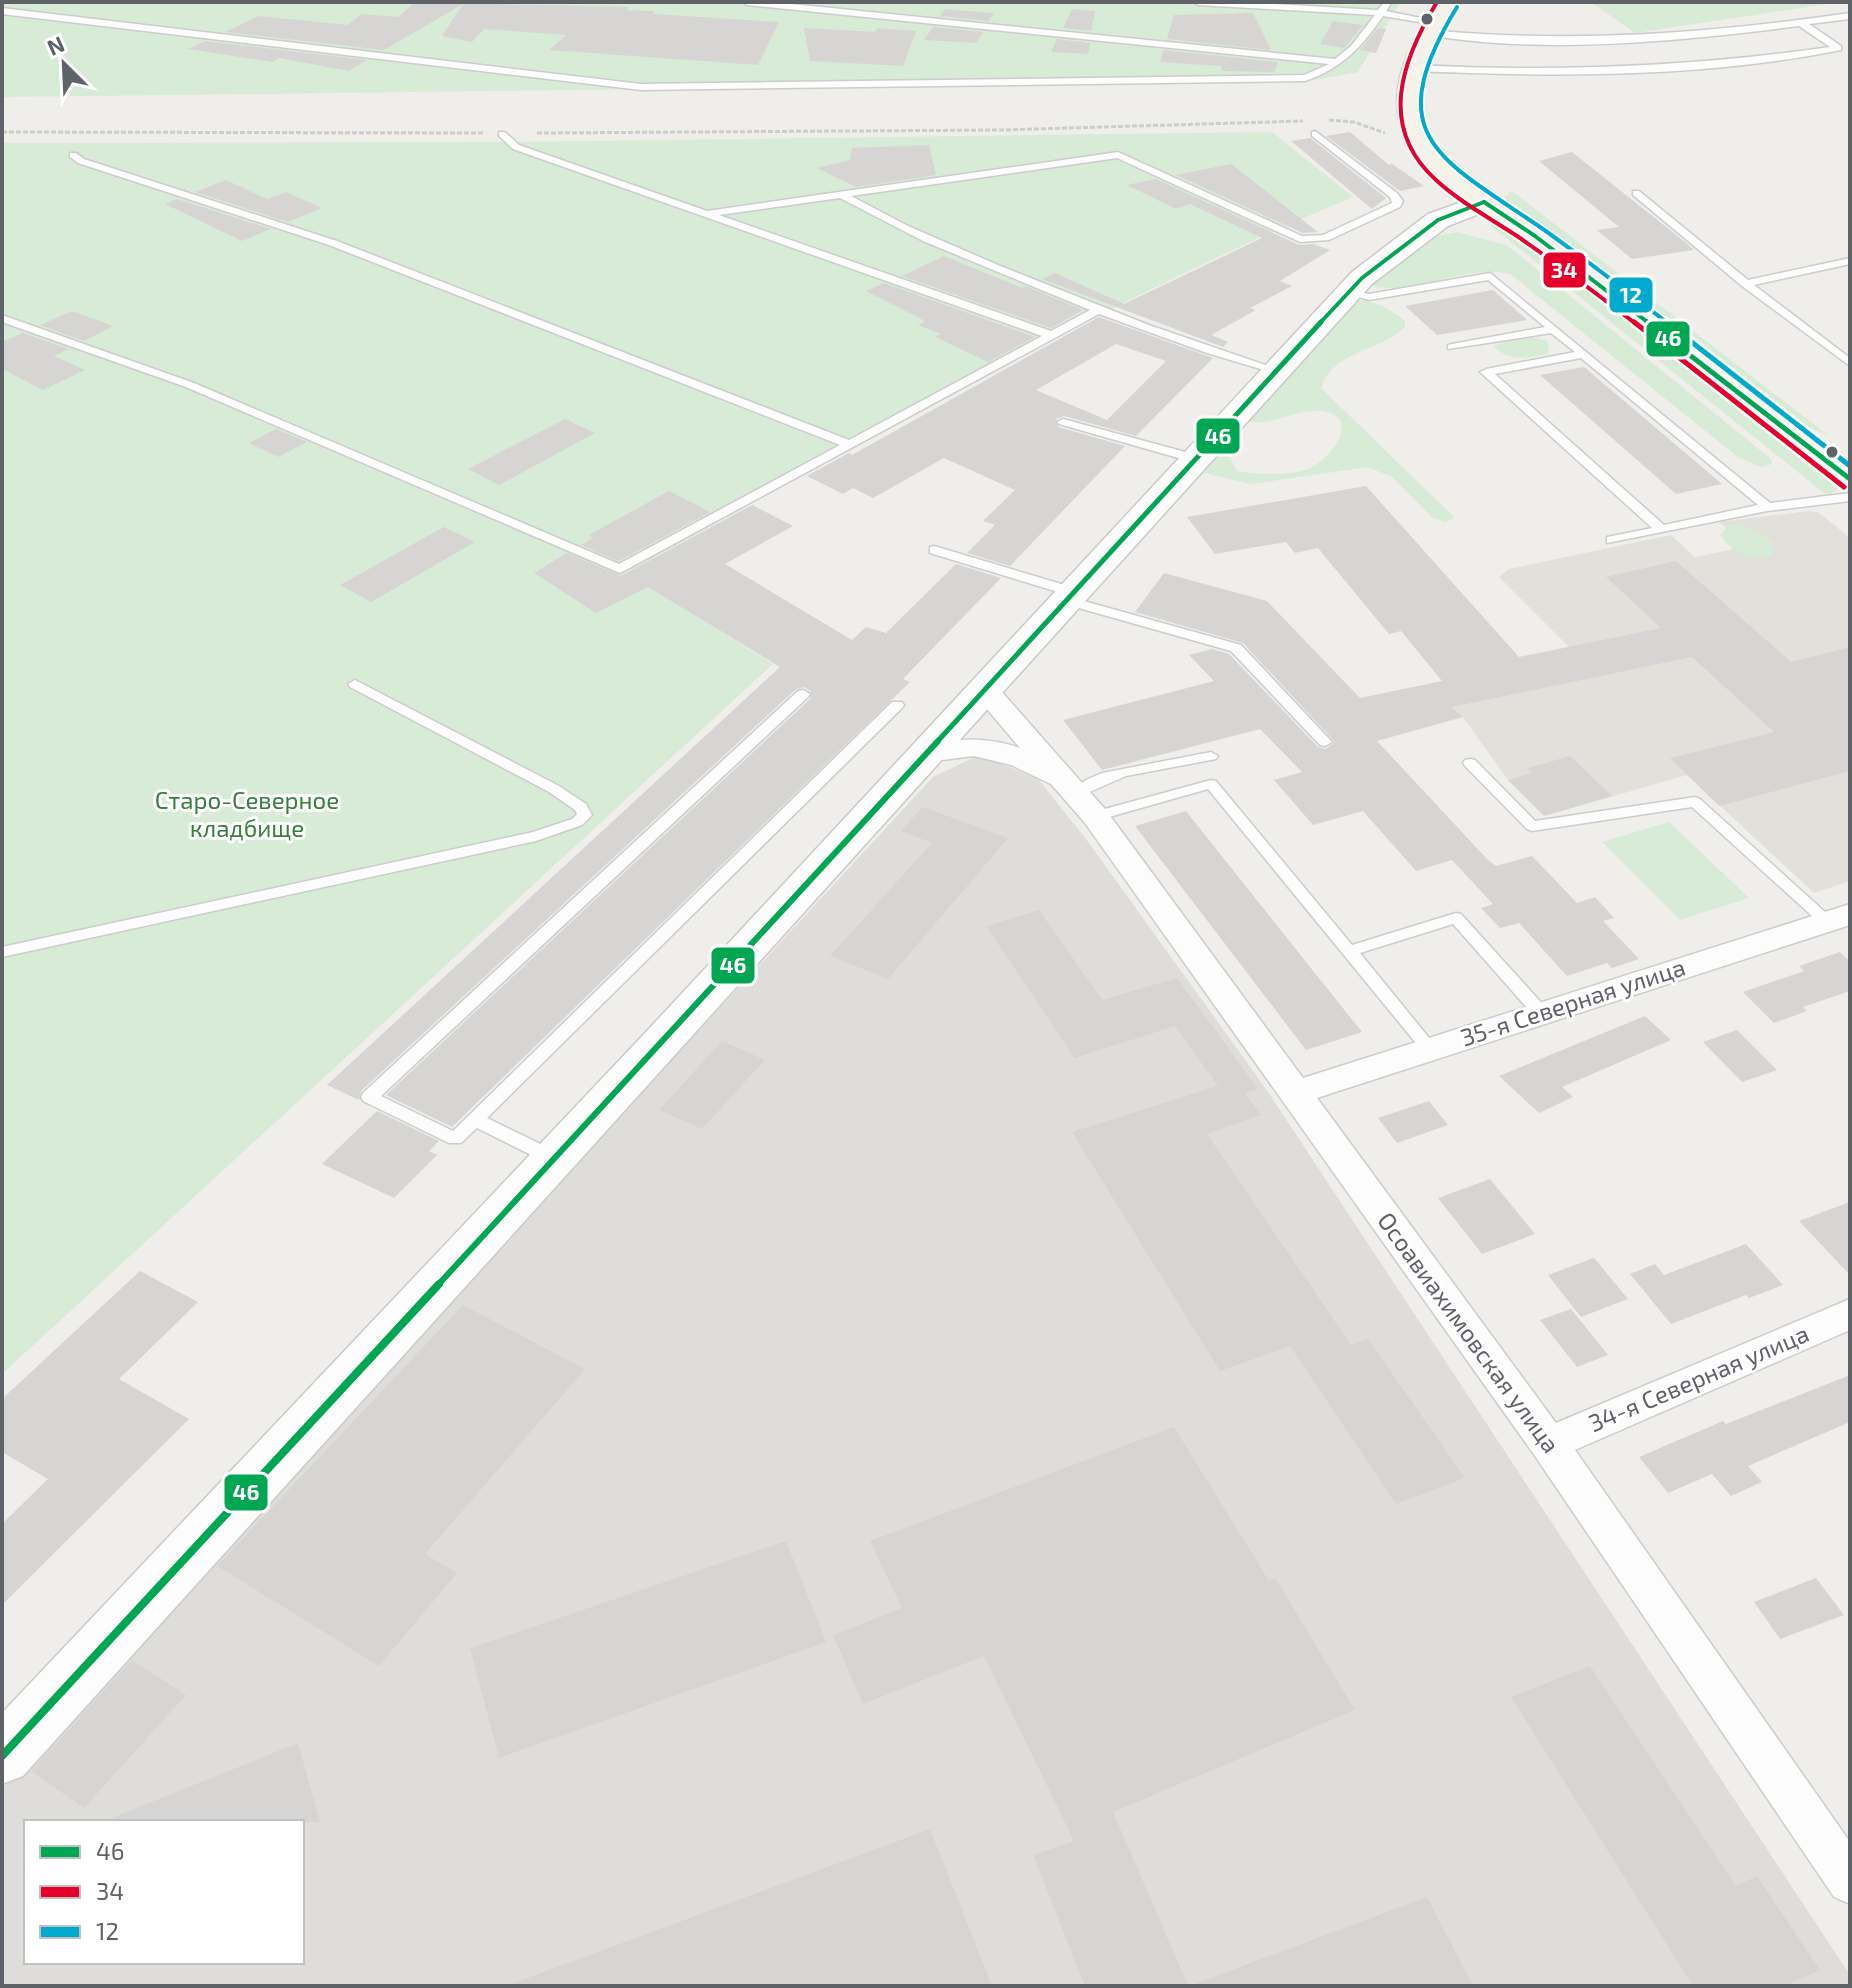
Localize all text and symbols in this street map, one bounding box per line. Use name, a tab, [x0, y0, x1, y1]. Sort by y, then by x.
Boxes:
unlabelled marker	[1419, 11, 1435, 27]
north arrow	[24, 24, 104, 104]
text: N	[43, 30, 68, 60]
line badge: 34	[1542, 251, 1587, 289]
text: 34	[1551, 256, 1577, 282]
line badge: 12	[1608, 276, 1654, 314]
text: 12	[1620, 281, 1642, 307]
line badge: 46	[1645, 320, 1691, 358]
text: 46	[1655, 324, 1682, 350]
line badge: 46	[1195, 417, 1241, 455]
text: 46	[1205, 422, 1232, 448]
unlabelled marker	[1824, 444, 1840, 460]
park label: Старо-Северное кладбище	[155, 785, 339, 842]
line badge: 46	[710, 946, 756, 985]
text: 46	[720, 951, 747, 977]
street label: 35-я Северная улица	[1456, 952, 1689, 1053]
street label: Осоавиахимовская улица	[1371, 1206, 1566, 1459]
street label: 34-я Северная улица	[1584, 1318, 1813, 1438]
line badge: 46	[223, 1473, 269, 1512]
text: 46	[233, 1478, 260, 1504]
legend	[24, 1820, 304, 1964]
text: 46	[96, 1836, 125, 1865]
text: 34	[96, 1876, 124, 1905]
text: 12	[96, 1916, 119, 1945]

